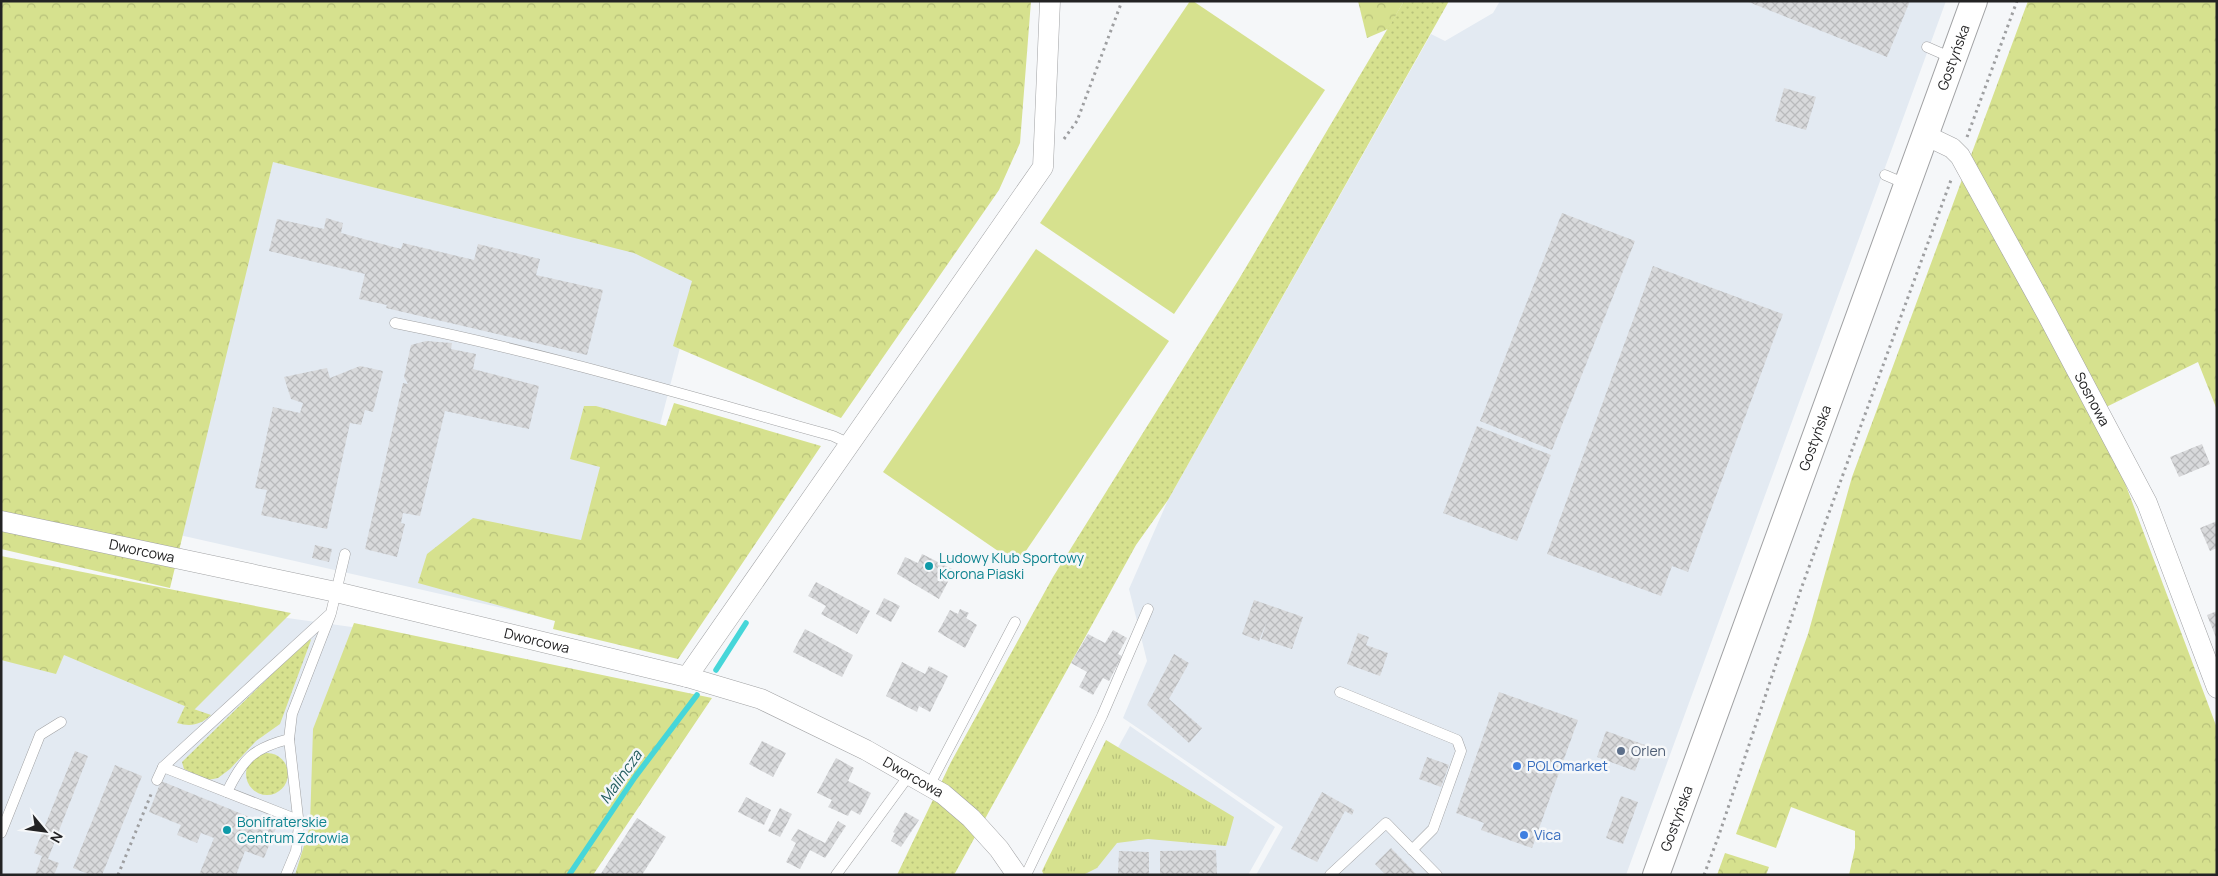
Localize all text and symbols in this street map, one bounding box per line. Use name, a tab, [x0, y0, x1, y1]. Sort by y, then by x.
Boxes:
street label: Gostyńska	[1932, 22, 1974, 93]
street label: Sosnowa	[2070, 369, 2115, 429]
street label: Gostyńska	[1794, 402, 1835, 473]
street label: Dworcowa	[107, 534, 177, 567]
place label: Ludowy Klub Sportowy Korona Piaski	[939, 548, 1085, 583]
marker: Ludowy Klub Sportowy Korona Piaski	[923, 560, 935, 572]
street label: Dworcowa	[502, 623, 572, 657]
place label: Orlen	[1631, 741, 1666, 760]
water label: Malincza	[595, 745, 647, 808]
marker: Orlen	[1615, 745, 1627, 757]
street label: Dworcowa	[880, 752, 947, 801]
place label: POLOmarket	[1527, 756, 1608, 775]
marker: POLOmarket	[1511, 760, 1523, 772]
street label: Gostyńska	[1655, 783, 1697, 854]
north arrow	[20, 806, 70, 856]
place label: Bonifraterskie Centrum Zdrowia	[237, 812, 349, 847]
marker: Bonifraterskie Centrum Zdrowia	[221, 824, 233, 836]
place label: Vica	[1534, 825, 1561, 844]
text: N	[46, 829, 68, 847]
marker: Vica	[1518, 829, 1530, 841]

